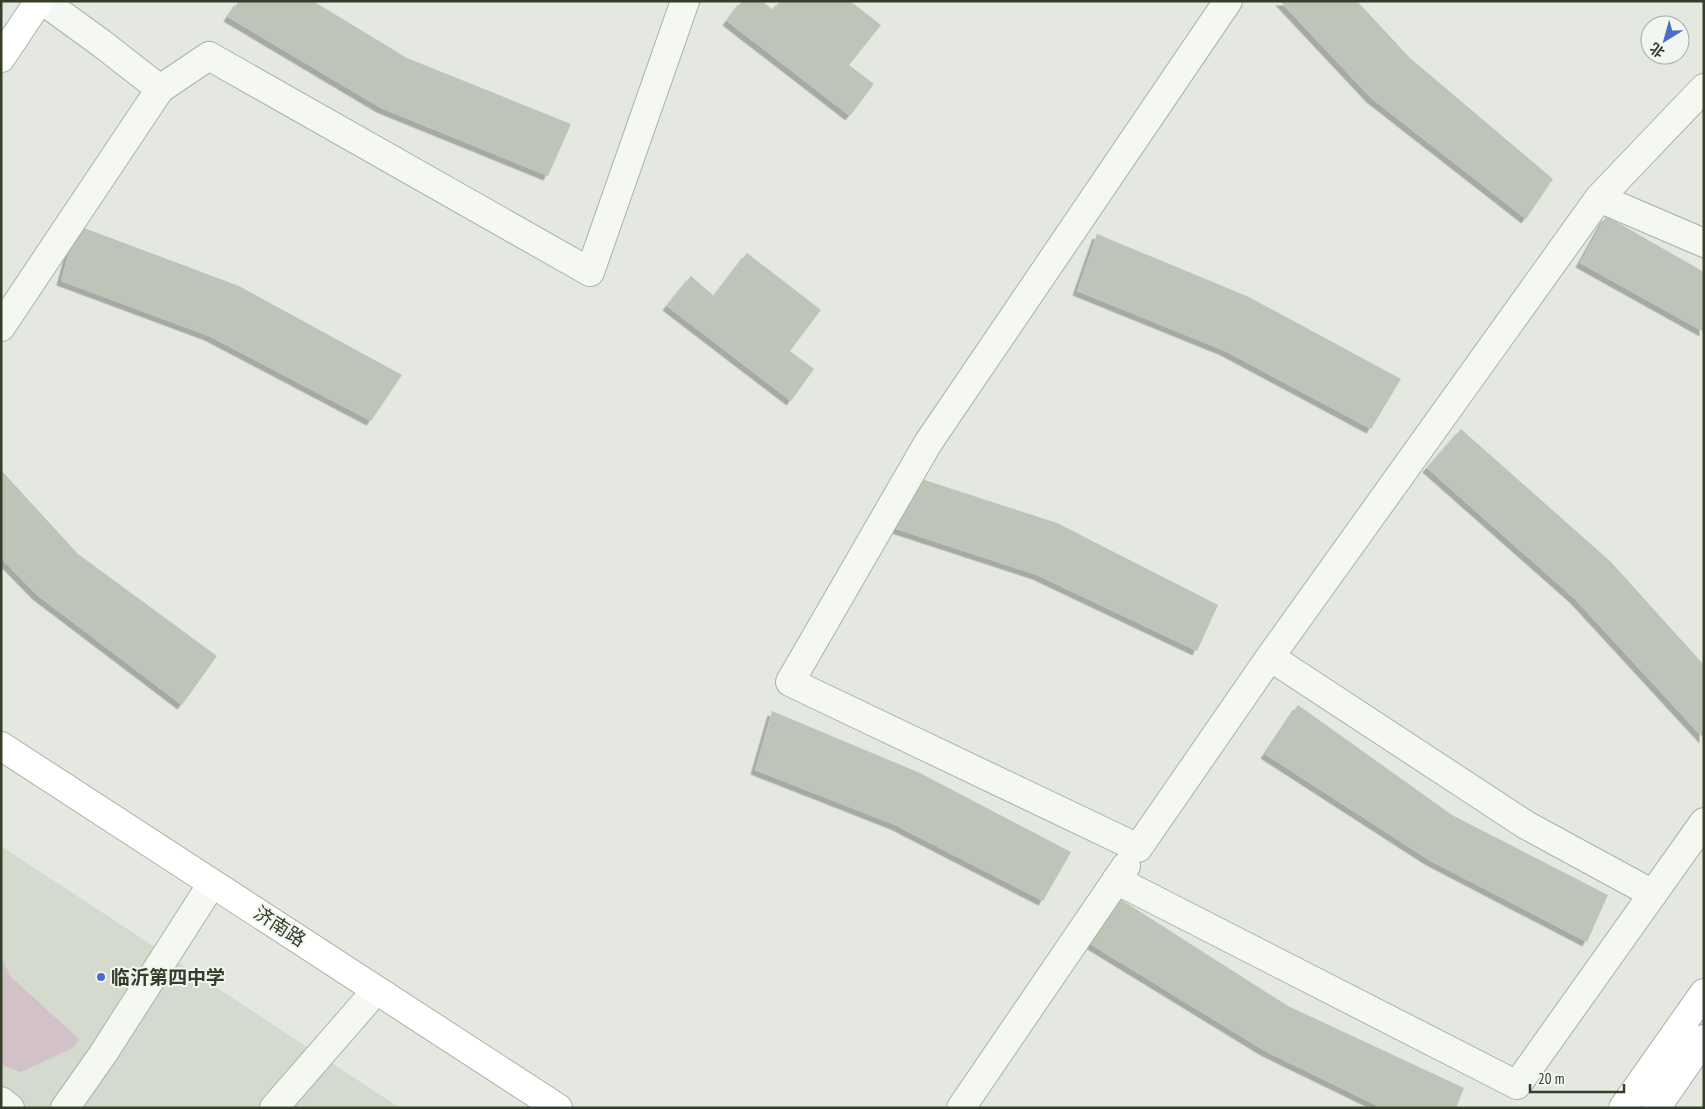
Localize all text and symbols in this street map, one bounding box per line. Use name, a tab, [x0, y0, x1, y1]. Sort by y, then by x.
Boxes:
north arrow	[1640, 15, 1690, 65]
text: 北	[1646, 39, 1668, 62]
street label: 济南路	[250, 900, 310, 952]
place label: 临沂第四中学	[111, 965, 225, 989]
marker: 临沂第四中学	[95, 971, 107, 983]
scale bar	[1530, 1062, 1624, 1094]
text: 20 m	[1538, 1069, 1564, 1088]

